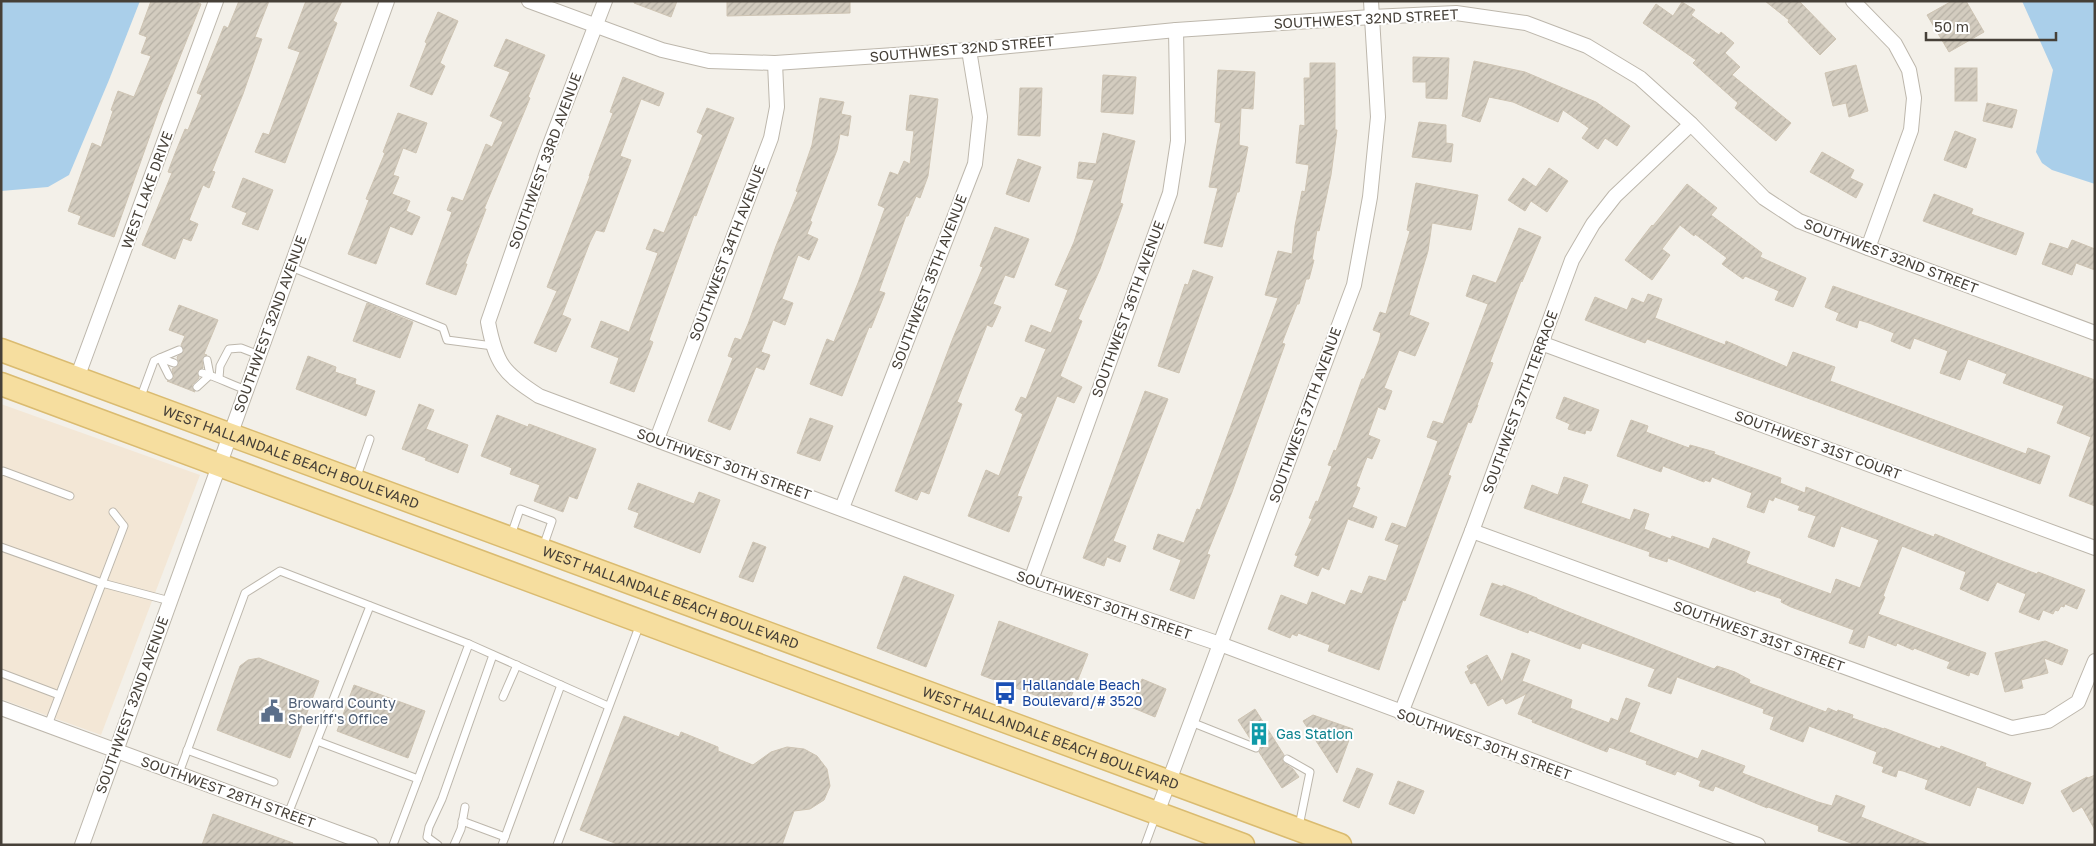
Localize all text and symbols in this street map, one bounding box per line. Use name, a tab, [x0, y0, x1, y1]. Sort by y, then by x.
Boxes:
street label: SOUTHWEST 32ND STREET	[1273, 5, 1459, 32]
scale bar	[1926, 10, 2056, 42]
text: 50 m	[1934, 17, 1969, 35]
street label: SOUTHWEST 32ND STREET	[869, 32, 1055, 65]
street label: SOUTHWEST 33RD AVENUE	[505, 70, 584, 251]
street label: WEST LAKE DRIVE	[117, 129, 176, 251]
street label: SOUTHWEST 34TH AVENUE	[685, 163, 768, 343]
street label: SOUTHWEST 35TH AVENUE	[887, 192, 970, 372]
street label: SOUTHWEST 32ND STREET	[1802, 214, 1981, 297]
street label: SOUTHWEST 36TH AVENUE	[1088, 218, 1167, 399]
street label: SOUTHWEST 32ND AVENUE	[229, 233, 310, 415]
street label: SOUTHWEST 37TH TERRACE	[1478, 308, 1561, 496]
street label: SOUTHWEST 37TH AVENUE	[1265, 325, 1344, 505]
street label: WEST HALLANDALE BEACH BOULEVARD	[160, 401, 422, 512]
street label: SOUTHWEST 31ST COURT	[1733, 406, 1904, 483]
street label: SOUTHWEST 30TH STREET	[635, 424, 814, 503]
street label: WEST HALLANDALE BEACH BOULEVARD	[540, 542, 802, 652]
street label: SOUTHWEST 30TH STREET	[1014, 566, 1194, 643]
street label: SOUTHWEST 31ST STREET	[1671, 597, 1847, 675]
street label: SOUTHWEST 32ND AVENUE	[91, 614, 172, 796]
place label: Hallandale Beach Boulevard/# 3520	[1022, 676, 1143, 709]
bus stop icon: Hallandale Beach Boulevard/# 3520	[992, 680, 1018, 706]
street label: WEST HALLANDALE BEACH BOULEVARD	[920, 682, 1182, 793]
place label: Broward County Sheriff's Office	[288, 694, 396, 727]
public building icon: Broward County Sheriff's Office	[259, 698, 285, 724]
street label: SOUTHWEST 30TH STREET	[1395, 704, 1574, 783]
building icon: Gas Station	[1246, 721, 1272, 747]
place label: Gas Station	[1276, 725, 1353, 742]
street label: SOUTHWEST 28TH STREET	[139, 752, 318, 831]

